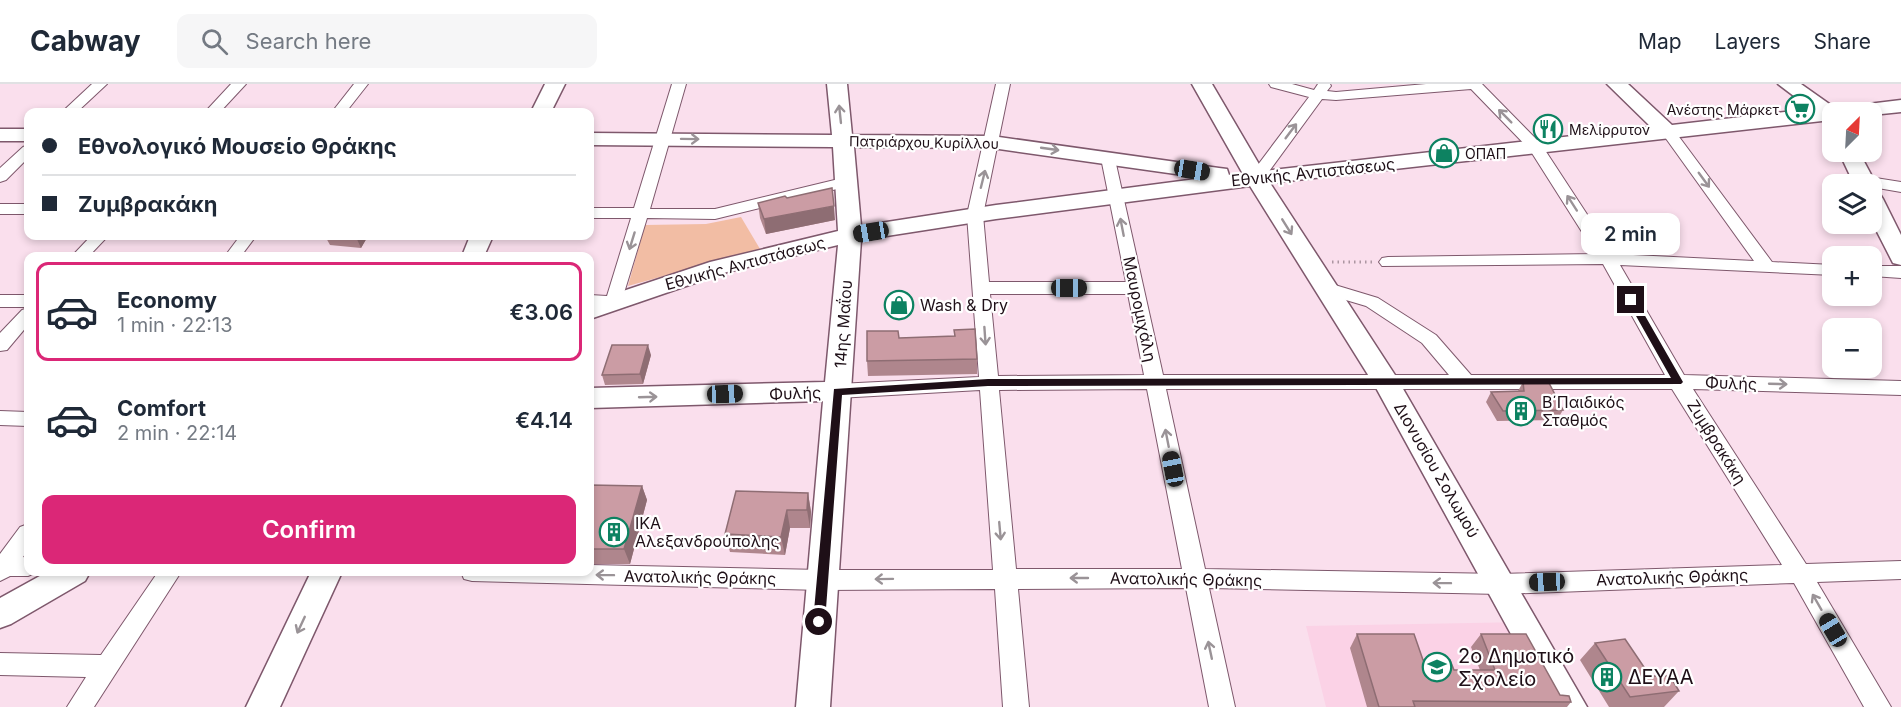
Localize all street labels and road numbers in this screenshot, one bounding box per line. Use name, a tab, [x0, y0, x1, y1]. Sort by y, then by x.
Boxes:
street label: Πατριάρχου Κυρίλλου	[849, 132, 999, 152]
street label: Εθνικής Αντιστάσεως	[1230, 153, 1396, 191]
street label: Εθνικής Αντιστάσεως	[663, 232, 827, 294]
street label: Μαυρομιχάλη	[1119, 255, 1161, 363]
street label: 14ης Μαΐου	[830, 279, 856, 369]
street label: Φυλής	[1705, 372, 1757, 394]
street label: Φυλής	[769, 382, 821, 404]
street label: Ζυμβρακάκη	[1683, 396, 1751, 488]
street label: Διονυσίου Σολωμού	[1390, 399, 1484, 541]
street label: Ανατολικής Θράκης	[1596, 564, 1748, 590]
street label: Ανατολικής Θράκης	[624, 566, 776, 588]
street label: Ανατολικής Θράκης	[1110, 568, 1262, 590]

